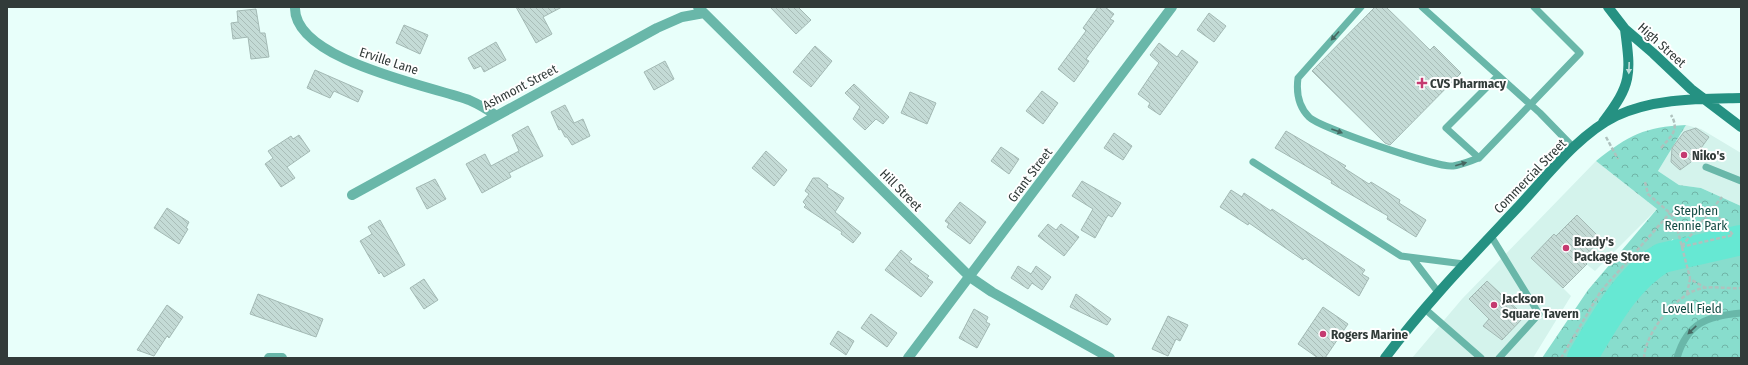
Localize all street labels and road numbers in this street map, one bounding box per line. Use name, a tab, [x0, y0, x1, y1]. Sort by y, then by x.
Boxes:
street label: High Street	[1635, 20, 1690, 71]
street label: Erville Lane	[358, 44, 420, 78]
street label: Ashmont Street	[480, 61, 560, 113]
street label: Commercial Street	[1491, 135, 1570, 216]
street label: Grant Street	[1005, 144, 1056, 205]
street label: Hill Street	[877, 166, 926, 215]

